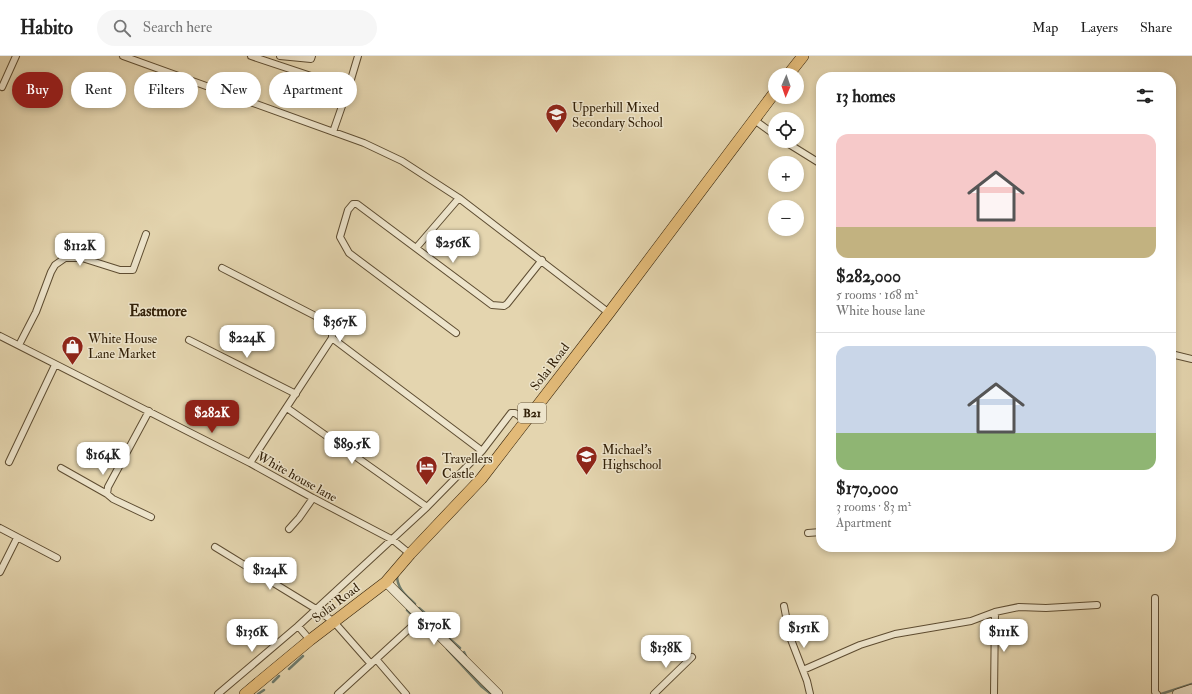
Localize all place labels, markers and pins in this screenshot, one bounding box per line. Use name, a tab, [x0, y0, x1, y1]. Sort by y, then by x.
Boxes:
place label: Upperhill Mixed Secondary School	[572, 100, 664, 132]
school or university icon: Upperhill Mixed Secondary School	[544, 102, 570, 135]
pin: $256K	[425, 230, 481, 264]
pin: $112K	[52, 233, 108, 267]
pin: $367K	[312, 309, 368, 343]
pin: $224K	[219, 325, 275, 359]
place label: White House Lane Market	[87, 331, 158, 362]
shop icon: White House Lane Market	[60, 333, 86, 366]
pin: $282K	[184, 400, 240, 434]
pin: $89.5K	[319, 431, 385, 465]
pin: $164K	[75, 442, 131, 476]
place label: Michael's Highschool	[602, 442, 662, 473]
school or university icon: Michael's Highschool	[573, 444, 599, 477]
place label: Travellers Castle	[442, 451, 493, 482]
hotel icon: Travellers Castle	[414, 453, 440, 486]
pin: $124K	[242, 557, 298, 591]
pin: $170K	[406, 612, 462, 646]
pin: $151K	[776, 615, 832, 649]
pin: $136K	[224, 619, 280, 653]
pin: $111K	[976, 619, 1032, 653]
pin: $138K	[638, 635, 694, 669]

